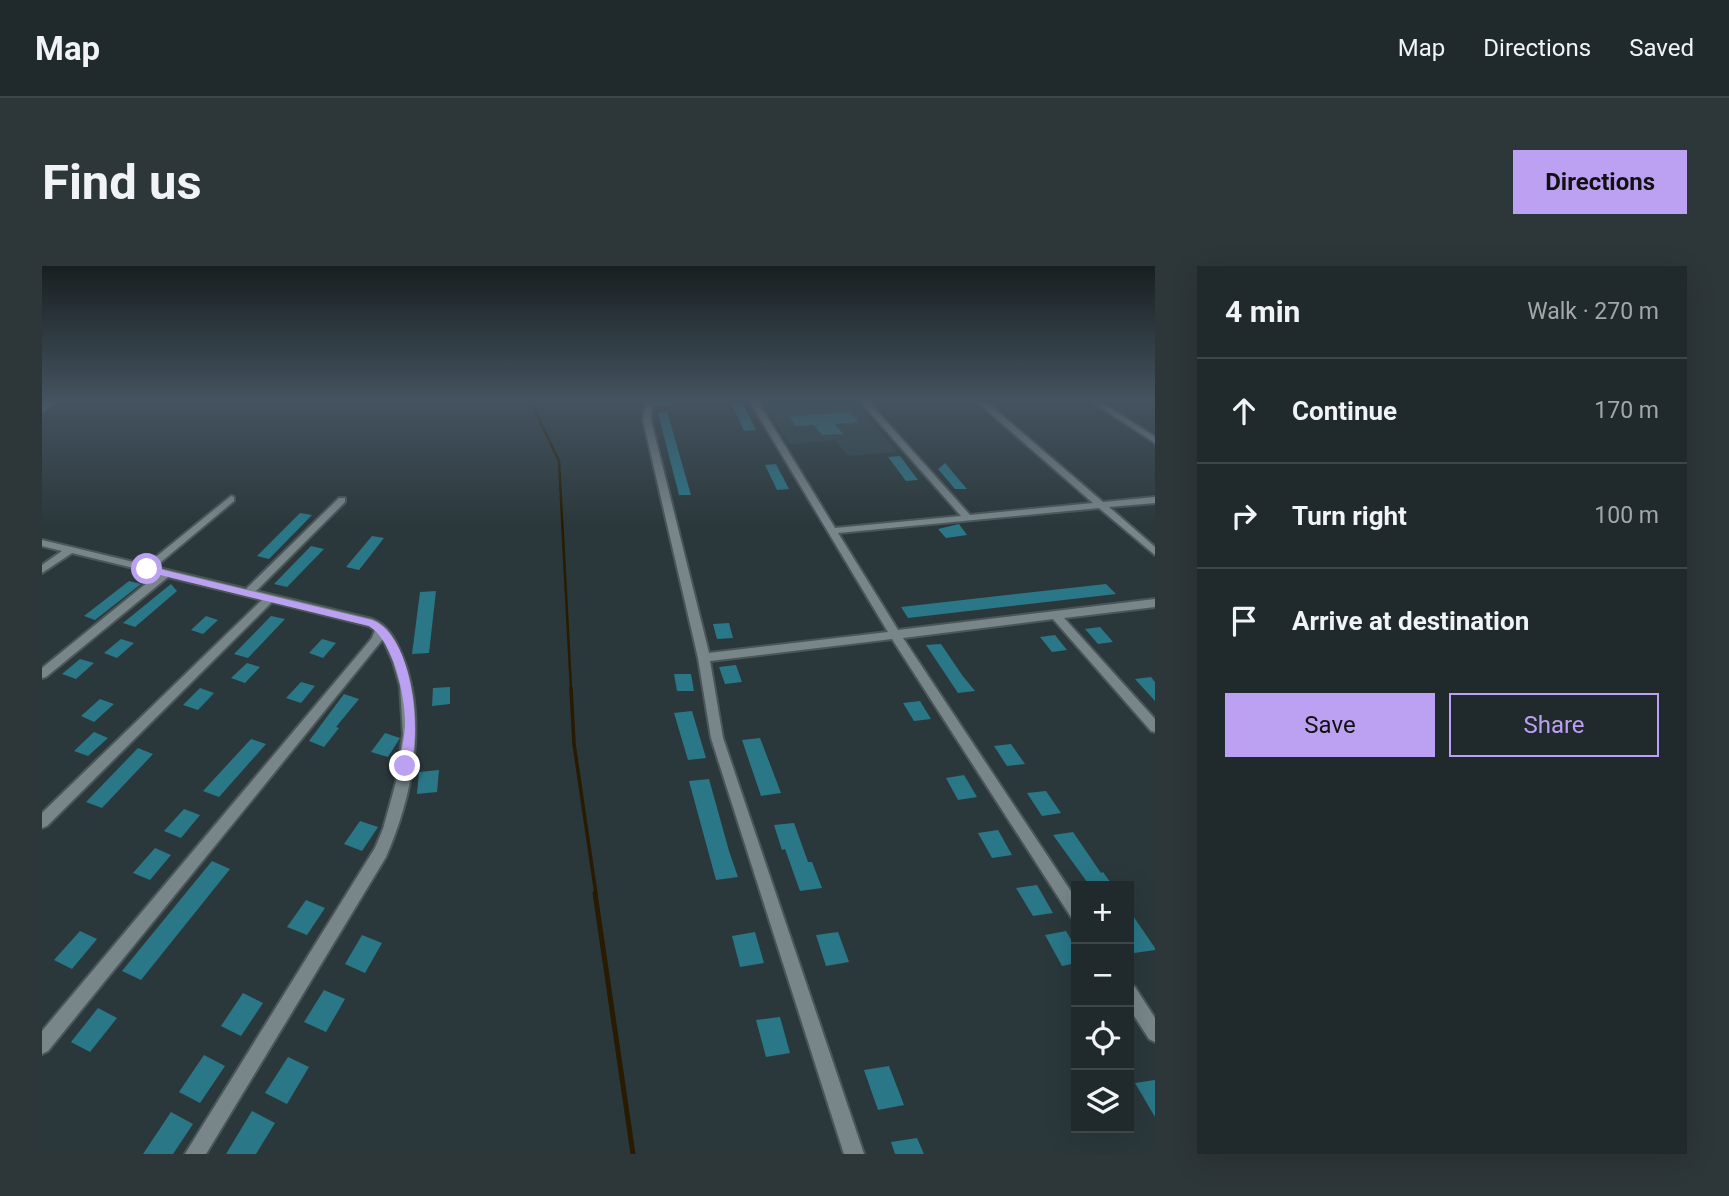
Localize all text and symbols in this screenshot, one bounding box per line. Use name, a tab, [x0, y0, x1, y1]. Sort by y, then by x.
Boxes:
text: Map	[35, 29, 100, 68]
text: Map	[1398, 34, 1445, 62]
text: Directions	[1483, 34, 1591, 62]
text: Saved	[1629, 34, 1694, 62]
button: Directions	[1513, 150, 1687, 214]
text: Find us	[42, 154, 202, 211]
text: 4 min	[1225, 294, 1300, 329]
text: Walk · 270 m	[1527, 298, 1659, 325]
icon: ahead	[1225, 392, 1263, 430]
text: Continue	[1292, 396, 1397, 426]
text: 170 m	[1594, 397, 1659, 424]
icon: right	[1225, 497, 1263, 535]
text: Turn right	[1292, 501, 1407, 531]
text: 100 m	[1594, 502, 1659, 529]
route start	[131, 553, 162, 584]
icon: arrive	[1225, 602, 1263, 640]
text: Arrive at destination	[1292, 606, 1529, 636]
button: Save	[1225, 693, 1435, 757]
button: Share	[1449, 693, 1659, 757]
route end	[389, 750, 420, 781]
map controls	[1071, 881, 1134, 1133]
button: +	[1071, 881, 1134, 944]
button: −	[1071, 944, 1134, 1007]
button: locate	[1071, 1007, 1134, 1070]
button: layers	[1071, 1070, 1134, 1133]

